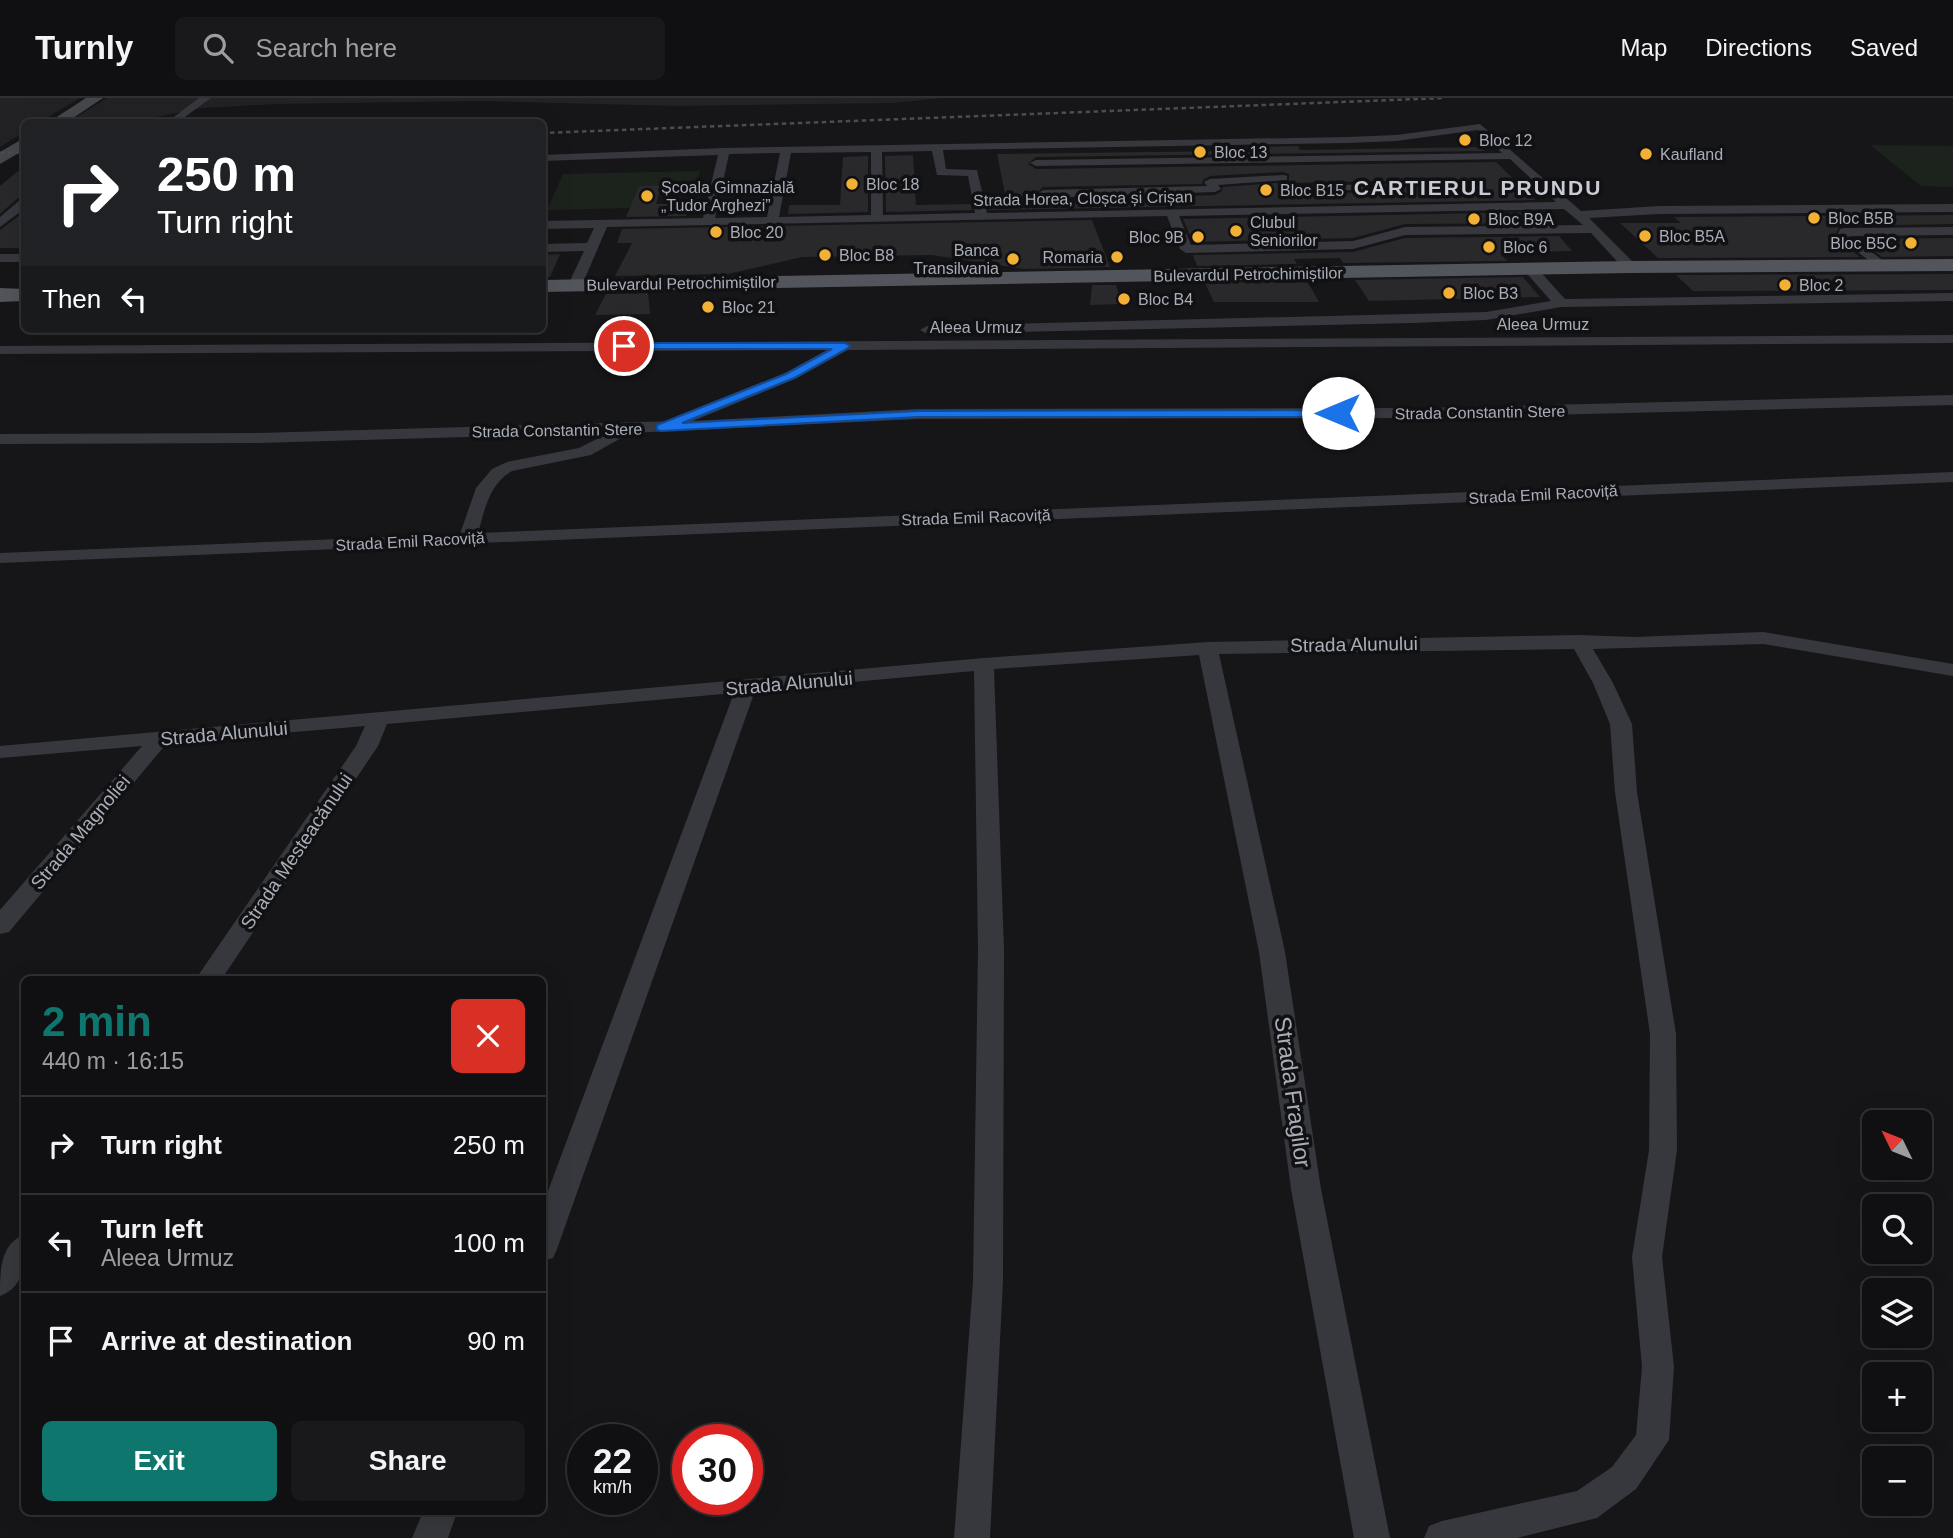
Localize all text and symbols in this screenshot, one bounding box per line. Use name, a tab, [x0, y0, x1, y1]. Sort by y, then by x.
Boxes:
search box	[175, 17, 665, 80]
text: Turnly	[35, 29, 133, 66]
icon: search	[199, 29, 237, 67]
text: Search here	[255, 33, 397, 63]
text: Map	[1621, 34, 1667, 61]
text: Directions	[1705, 34, 1812, 61]
text: Saved	[1850, 34, 1918, 61]
marker: Bloc 12	[1457, 132, 1473, 148]
place label: Bloc 12	[1479, 132, 1532, 149]
marker: Bloc 13	[1192, 144, 1208, 160]
place label: Bloc 13	[1214, 144, 1267, 161]
marker: Kaufland	[1638, 146, 1654, 162]
place label: Kaufland	[1660, 146, 1723, 163]
icon: right	[42, 147, 133, 238]
text: 250 m	[157, 147, 296, 201]
marker: Bloc 18	[844, 176, 860, 192]
place label: Bloc 18	[866, 176, 919, 193]
district label: CARTIERUL PRUNDU	[1354, 176, 1602, 199]
place label: Școala Gimnazială „Tudor Arghezi”	[661, 179, 795, 214]
marker: Bloc B15	[1258, 182, 1274, 198]
place label: Bloc B15	[1280, 182, 1344, 199]
marker: Școala Gimnazială „Tudor Arghezi”	[639, 188, 655, 204]
street label: Strada Horea, Cloșca și Crișan	[973, 188, 1193, 209]
text: Turn right	[157, 204, 293, 240]
marker: Bloc B5B	[1806, 210, 1822, 226]
place label: Bloc B5B	[1828, 210, 1894, 227]
marker: Bloc B9A	[1466, 211, 1482, 227]
place label: Bloc B9A	[1488, 211, 1554, 228]
place label: Clubul Seniorilor	[1250, 214, 1318, 249]
marker: Clubul Seniorilor	[1228, 223, 1244, 239]
marker: Bloc 20	[708, 224, 724, 240]
place label: Bloc 20	[730, 224, 783, 241]
marker: Bloc B5A	[1637, 228, 1653, 244]
place label: Bloc B5A	[1659, 228, 1725, 245]
place label: Bloc 9B	[1129, 229, 1184, 246]
marker: Bloc 9B	[1190, 229, 1206, 245]
place label: Bloc B5C	[1830, 235, 1897, 252]
marker: Bloc B5C	[1903, 235, 1919, 251]
marker: Bloc 6	[1481, 239, 1497, 255]
place label: Bloc 6	[1503, 239, 1548, 256]
place label: Banca Transilvania	[913, 242, 999, 277]
marker: Bloc B8	[817, 247, 833, 263]
place label: Bloc B8	[839, 247, 894, 264]
place label: Romaria	[1043, 249, 1103, 266]
marker: Romaria	[1109, 249, 1125, 265]
marker: Banca Transilvania	[1005, 251, 1021, 267]
street label: Bulevardul Petrochimiștilor	[1153, 264, 1344, 285]
street label: Bulevardul Petrochimiștilor	[586, 273, 777, 294]
marker: Bloc 2	[1777, 277, 1793, 293]
place label: Bloc 2	[1799, 277, 1844, 294]
icon: left	[115, 280, 153, 318]
text: Then	[42, 284, 101, 314]
marker: Bloc B3	[1441, 285, 1457, 301]
place label: Bloc B3	[1463, 285, 1518, 302]
marker: Bloc B4	[1116, 291, 1132, 307]
place label: Bloc B4	[1138, 291, 1193, 308]
marker: Bloc 21	[700, 299, 716, 315]
place label: Bloc 21	[722, 299, 775, 316]
pin	[594, 316, 654, 376]
street label: Aleea Urmuz	[1497, 316, 1589, 333]
street label: Aleea Urmuz	[930, 319, 1022, 336]
icon: arrive	[605, 327, 643, 365]
position arrow	[1301, 376, 1375, 450]
street label: Strada Constantin Stere	[1394, 403, 1566, 422]
street label: Strada Constantin Stere	[471, 421, 643, 440]
street label: Strada Emil Racoviță	[1468, 482, 1618, 507]
street label: Strada Emil Racoviță	[901, 506, 1051, 529]
street label: Strada Emil Racoviță	[335, 529, 485, 554]
street label: Strada Alunului	[1290, 633, 1418, 656]
street label: Strada Alunului	[724, 667, 854, 700]
street label: Strada Alunului	[159, 717, 289, 750]
street label: Strada Mesteacănului	[236, 769, 357, 933]
street label: Strada Magnoliei	[27, 771, 134, 894]
text: 2 min	[42, 998, 152, 1045]
button: close	[451, 999, 525, 1073]
street label: Strada Fragilor	[1270, 1015, 1317, 1169]
text: 440 m · 16:15	[42, 1048, 184, 1074]
north arrow	[1862, 1110, 1932, 1180]
map controls	[1862, 1110, 1932, 1516]
icon: right	[42, 1126, 80, 1164]
text: Turn right	[101, 1130, 222, 1160]
text: 250 m	[453, 1130, 525, 1160]
button: search	[1862, 1194, 1932, 1264]
text: Turn left	[101, 1214, 203, 1244]
icon: left	[42, 1224, 80, 1262]
text: 100 m	[453, 1228, 525, 1258]
text: Aleea Urmuz	[101, 1245, 234, 1271]
button: layers	[1862, 1278, 1932, 1348]
icon: arrive	[42, 1322, 80, 1360]
text: Arrive at destination	[101, 1326, 352, 1356]
text: 90 m	[467, 1326, 525, 1356]
button: +	[1862, 1362, 1932, 1432]
button: Exit	[42, 1421, 277, 1501]
button: Share	[291, 1421, 525, 1501]
speed limit sign: 30	[672, 1424, 763, 1515]
text: 22	[593, 1441, 632, 1480]
button: −	[1862, 1446, 1932, 1516]
text: km/h	[593, 1477, 632, 1497]

